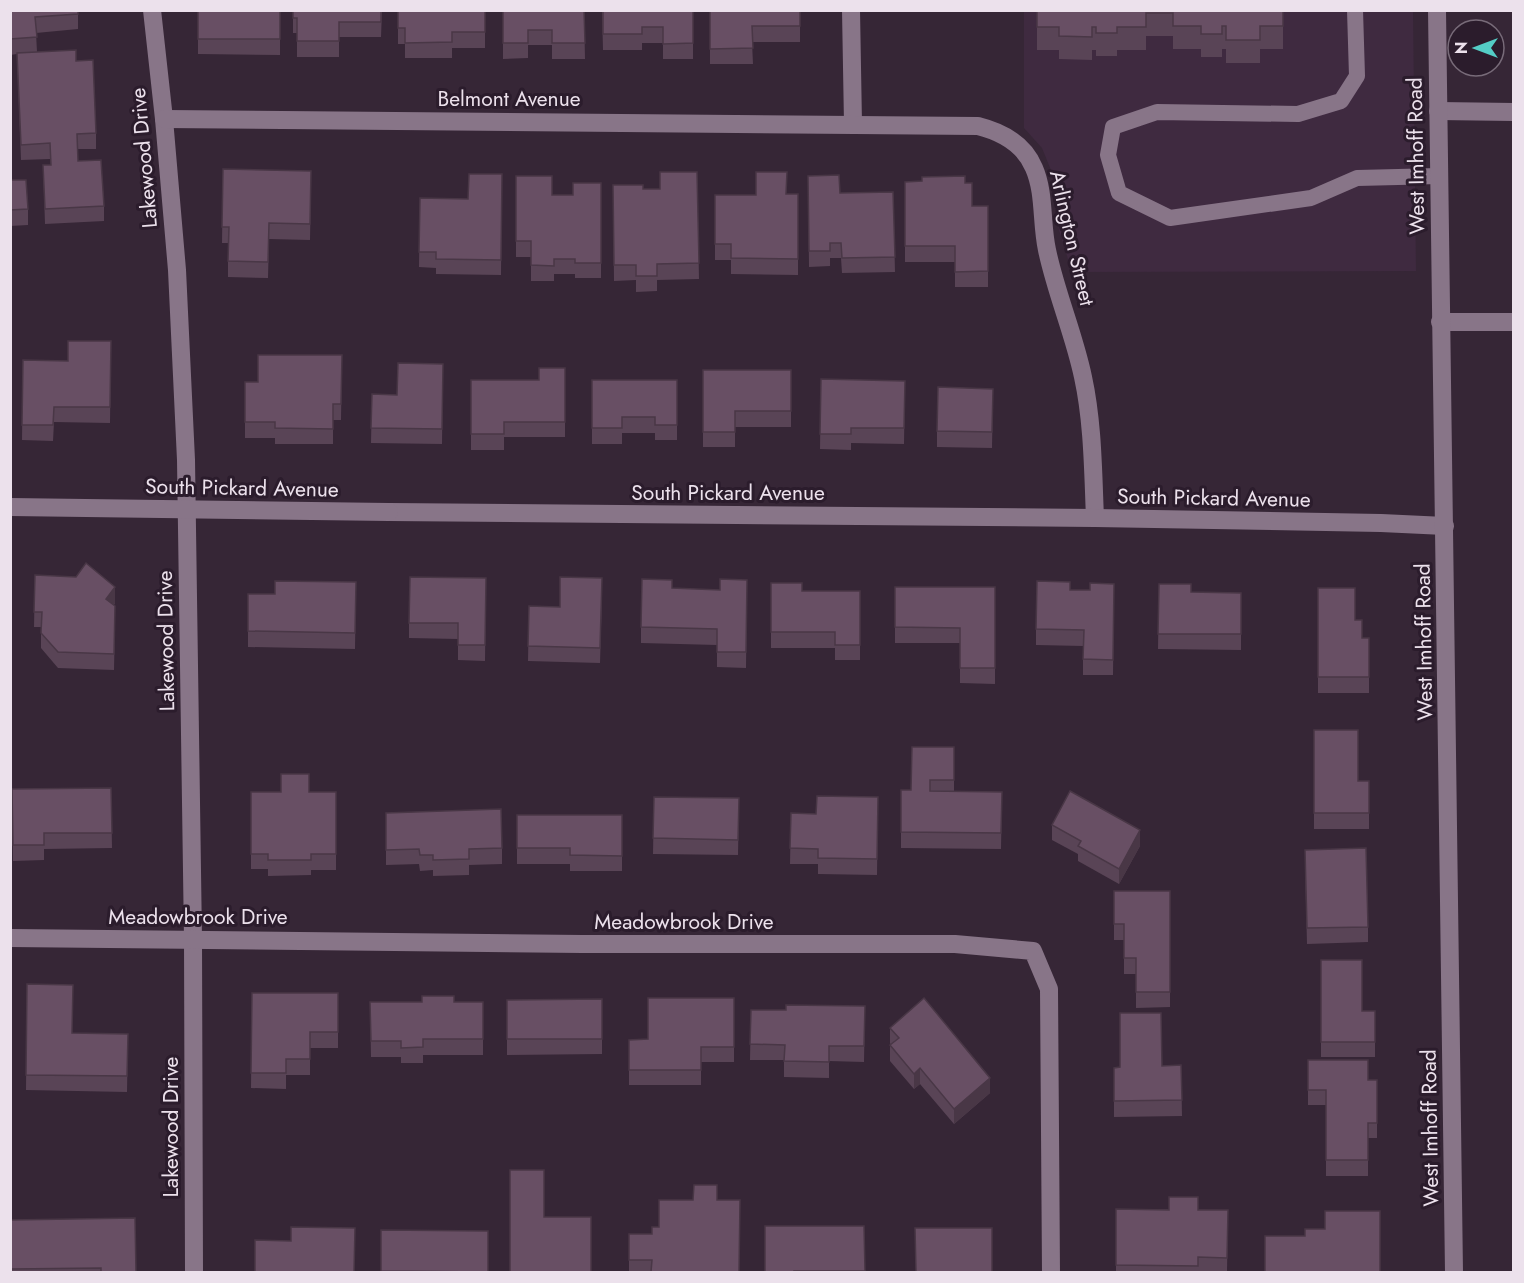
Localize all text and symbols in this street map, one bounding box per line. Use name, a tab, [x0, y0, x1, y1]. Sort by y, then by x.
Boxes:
north arrow	[1446, 18, 1506, 78]
text: N	[1450, 42, 1473, 54]
street label: West Imhoff Road	[1400, 77, 1432, 235]
street label: Belmont Avenue	[438, 84, 581, 114]
street label: Lakewood Drive	[123, 86, 165, 229]
street label: Arlington Street	[1042, 167, 1102, 309]
street label: South Pickard Avenue	[145, 471, 339, 505]
street label: South Pickard Avenue	[631, 478, 825, 508]
street label: South Pickard Avenue	[1117, 481, 1311, 515]
street label: West Imhoff Road	[1408, 563, 1440, 721]
street label: Lakewood Drive	[150, 570, 182, 712]
street label: Meadowbrook Drive	[108, 902, 288, 932]
street label: Meadowbrook Drive	[594, 907, 774, 937]
street label: West Imhoff Road	[1414, 1049, 1446, 1207]
street label: Lakewood Drive	[156, 1056, 186, 1197]

